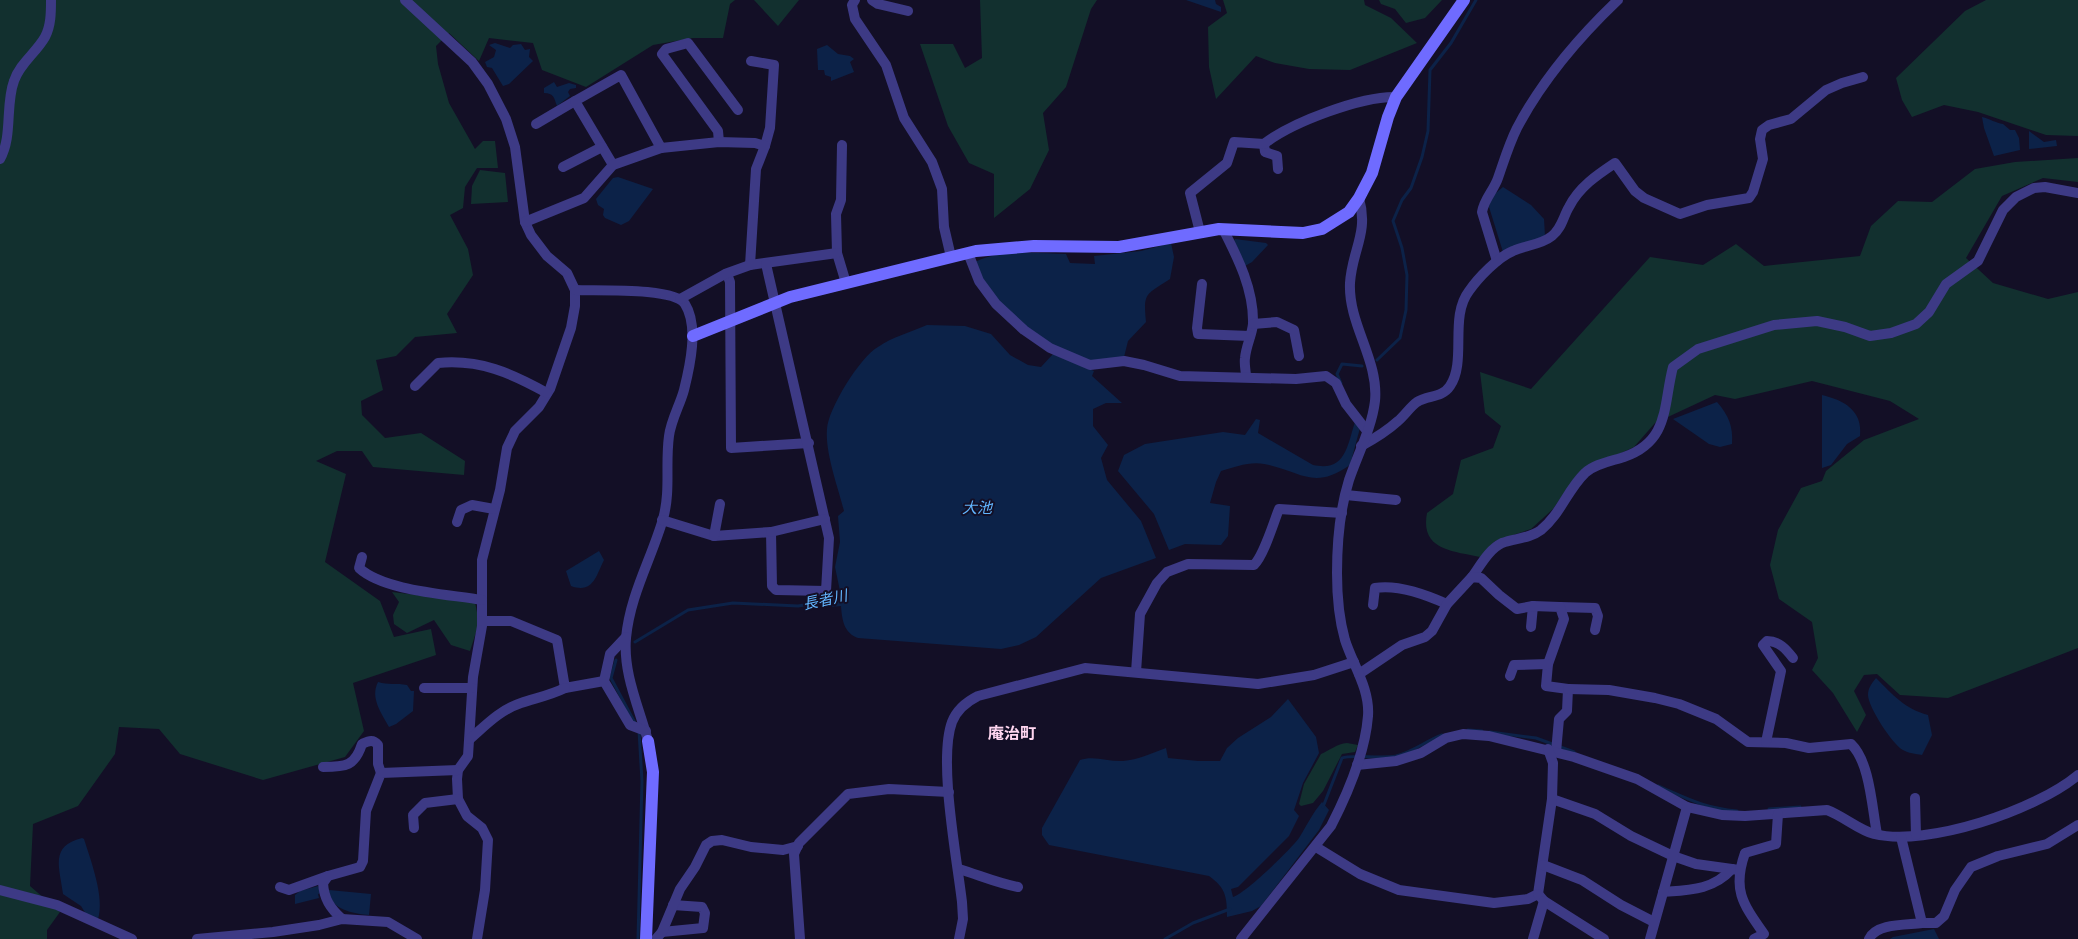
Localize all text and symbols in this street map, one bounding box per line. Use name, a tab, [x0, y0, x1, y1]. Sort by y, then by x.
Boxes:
water label: 大池	[962, 499, 994, 517]
water label: 長者川	[801, 586, 851, 613]
district label: 庵治町	[988, 724, 1036, 743]

